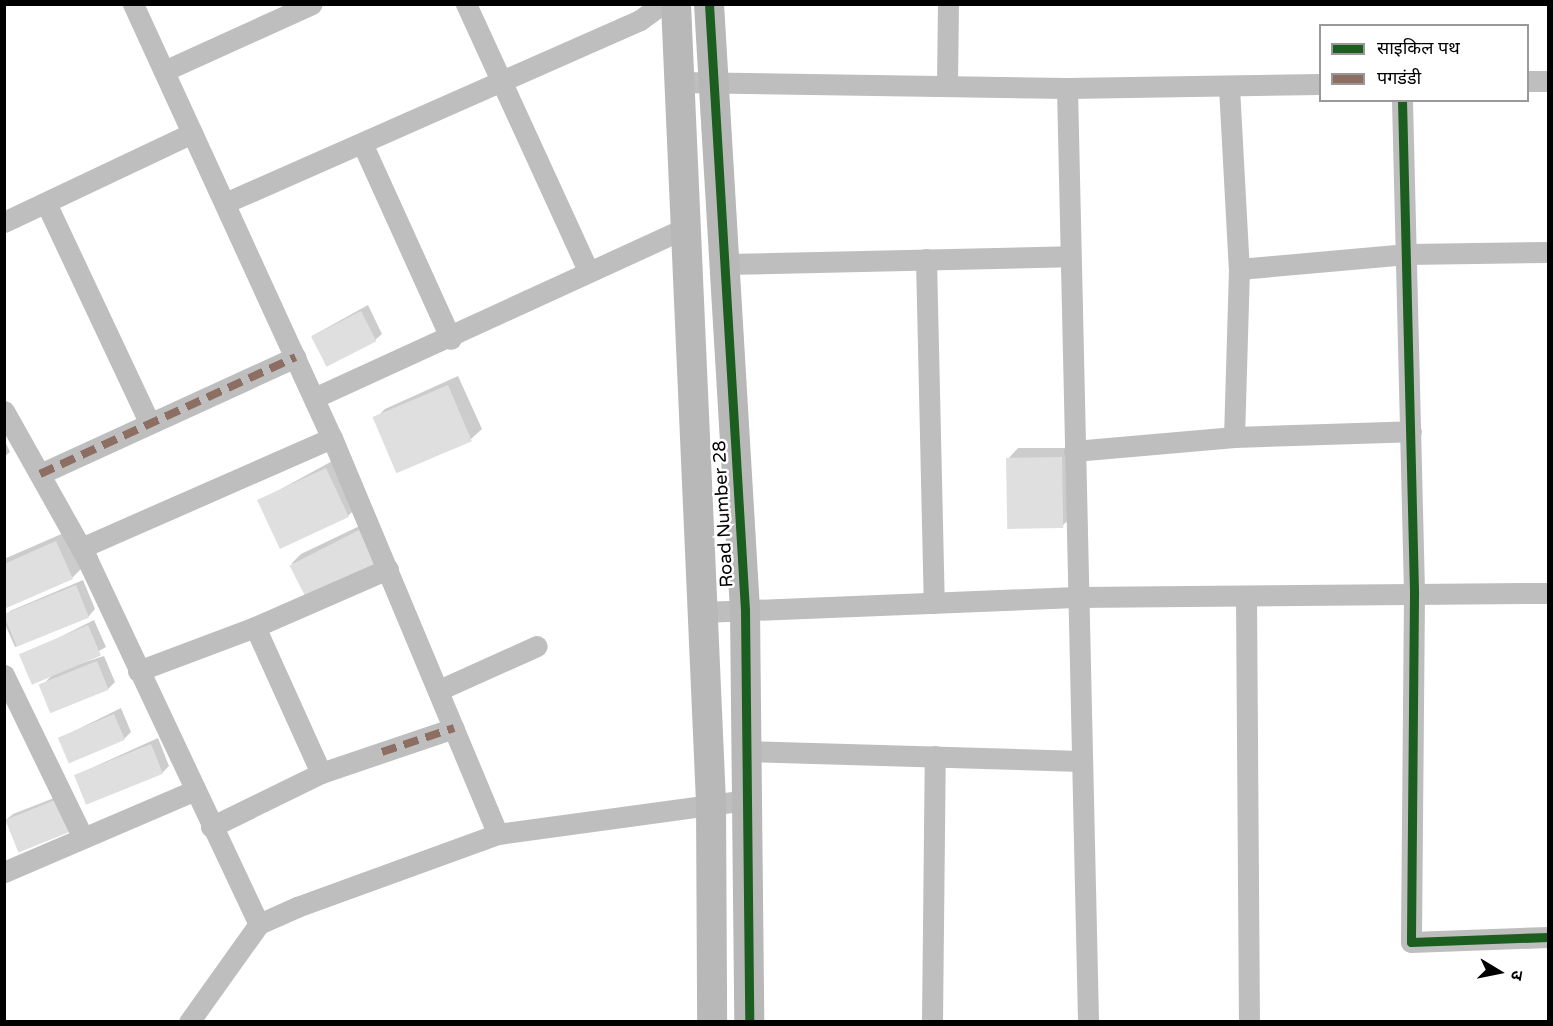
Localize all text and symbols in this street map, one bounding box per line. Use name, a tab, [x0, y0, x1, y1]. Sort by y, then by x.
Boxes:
legend	[1319, 24, 1529, 102]
text: साइकिल पथ	[1377, 37, 1460, 59]
text: पगडंडी	[1377, 67, 1421, 89]
street label: Road Number 28	[708, 440, 738, 588]
north arrow	[1469, 942, 1529, 1002]
text: उ	[1506, 969, 1527, 981]

